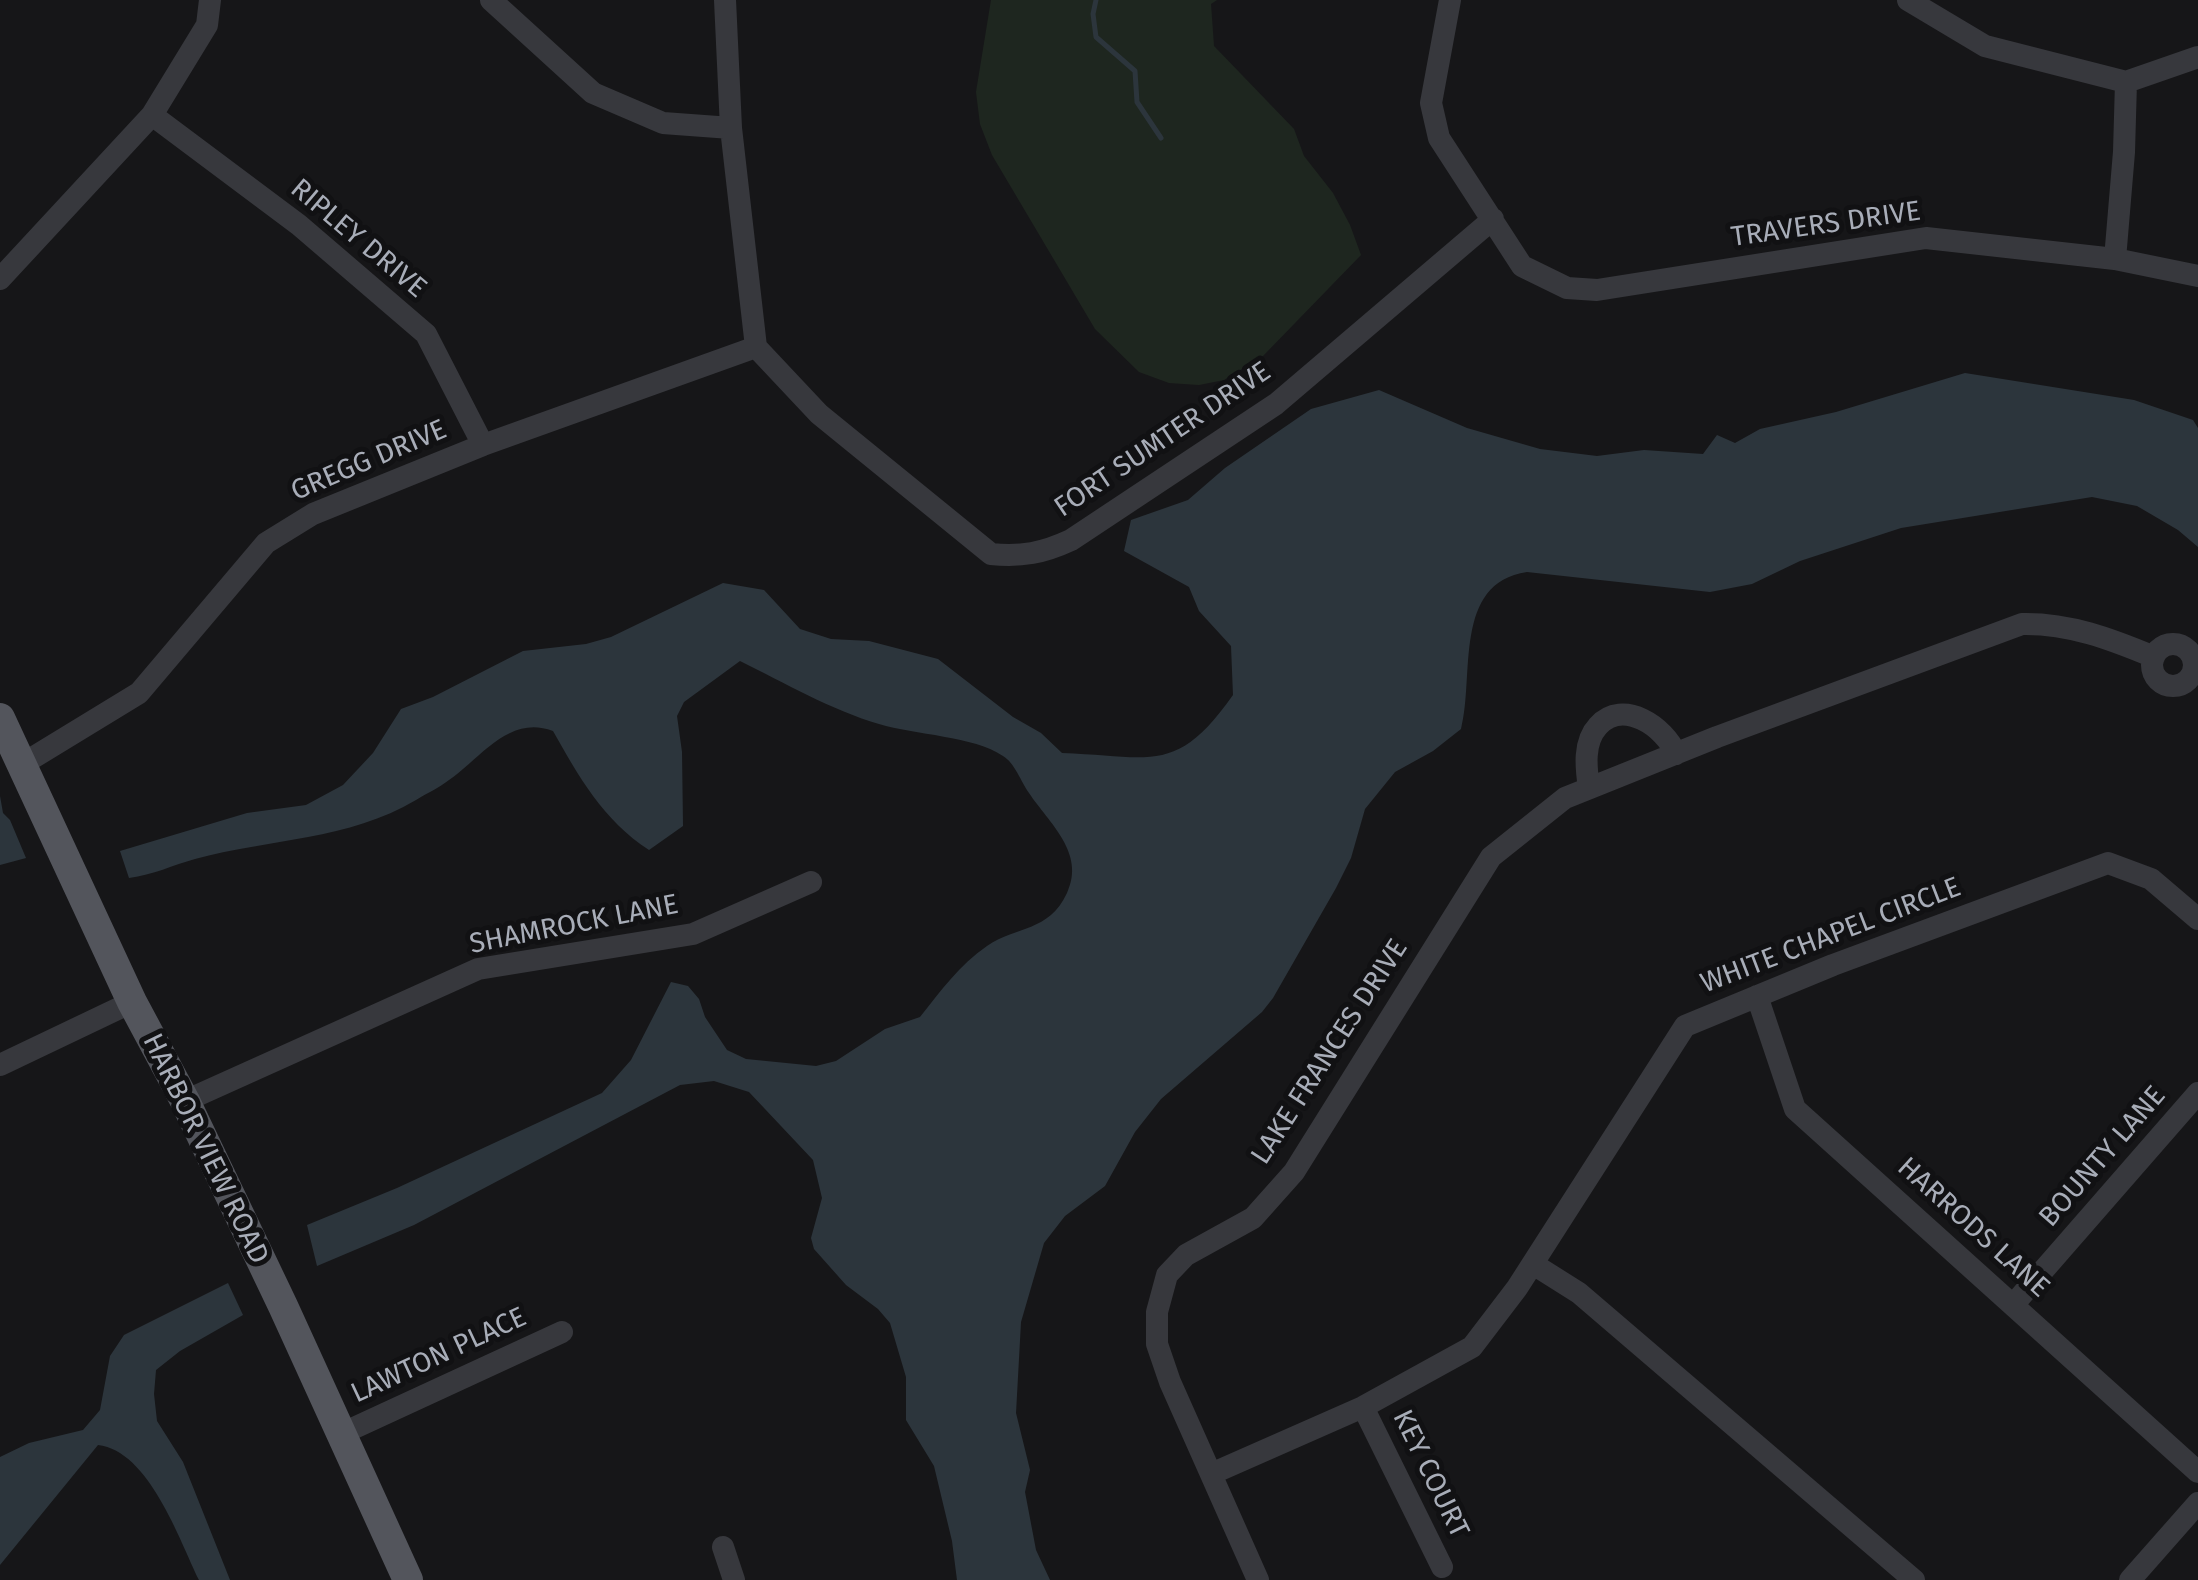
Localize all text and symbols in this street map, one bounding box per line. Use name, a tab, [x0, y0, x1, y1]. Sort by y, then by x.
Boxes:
street label: RIPLEY DRIVE	[283, 173, 433, 305]
street label: TRAVERS DRIVE	[1729, 195, 1923, 255]
street label: FORT SUMTER DRIVE	[1048, 355, 1278, 525]
street label: GREGG DRIVE	[286, 413, 452, 509]
street label: WHITE CHAPEL CIRCLE	[1696, 871, 1966, 1001]
street label: SHAMROCK LANE	[467, 888, 681, 962]
street label: LAKE FRANCES DRIVE	[1245, 933, 1415, 1171]
street label: HARBOR VIEW ROAD	[135, 1028, 275, 1270]
street label: BOUNTY LANE	[2033, 1080, 2173, 1234]
street label: HARRODS LANE	[1890, 1151, 2056, 1305]
street label: LAWTON PLACE	[346, 1301, 532, 1411]
street label: KEY COURT	[1385, 1405, 1475, 1543]

